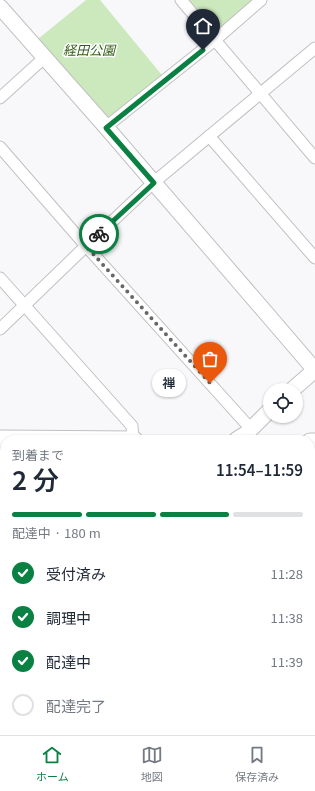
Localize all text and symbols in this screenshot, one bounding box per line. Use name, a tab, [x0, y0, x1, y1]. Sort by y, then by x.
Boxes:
pin	[186, 9, 220, 50]
icon: home	[192, 15, 214, 37]
park label: 経田公園	[63, 40, 117, 59]
courier	[79, 214, 119, 254]
icon: bike	[88, 223, 110, 245]
pin	[193, 342, 227, 383]
icon: bag	[199, 348, 221, 370]
callout: 禅	[152, 369, 186, 397]
text: 禅	[162, 373, 176, 392]
map controls	[263, 383, 303, 423]
button: locate	[263, 383, 303, 423]
text: 到着まで	[12, 445, 64, 464]
text: 11:54–11:59	[216, 459, 303, 480]
text: 2 分	[12, 460, 59, 497]
text: 配達中 · 180 m	[12, 523, 101, 542]
icon: check	[12, 562, 34, 584]
text: 受付済み	[46, 563, 106, 584]
text: 11:28	[271, 564, 303, 583]
icon: check	[12, 606, 34, 628]
text: 調理中	[46, 607, 91, 628]
text: 11:38	[271, 608, 303, 627]
icon: check	[12, 650, 34, 672]
text: 配達中	[46, 651, 91, 672]
text: 11:39	[271, 652, 303, 671]
text: 配達完了	[46, 695, 106, 716]
tab: ホーム	[36, 744, 69, 784]
tab: 地図	[141, 744, 163, 784]
tab: 保存済み	[235, 744, 279, 784]

